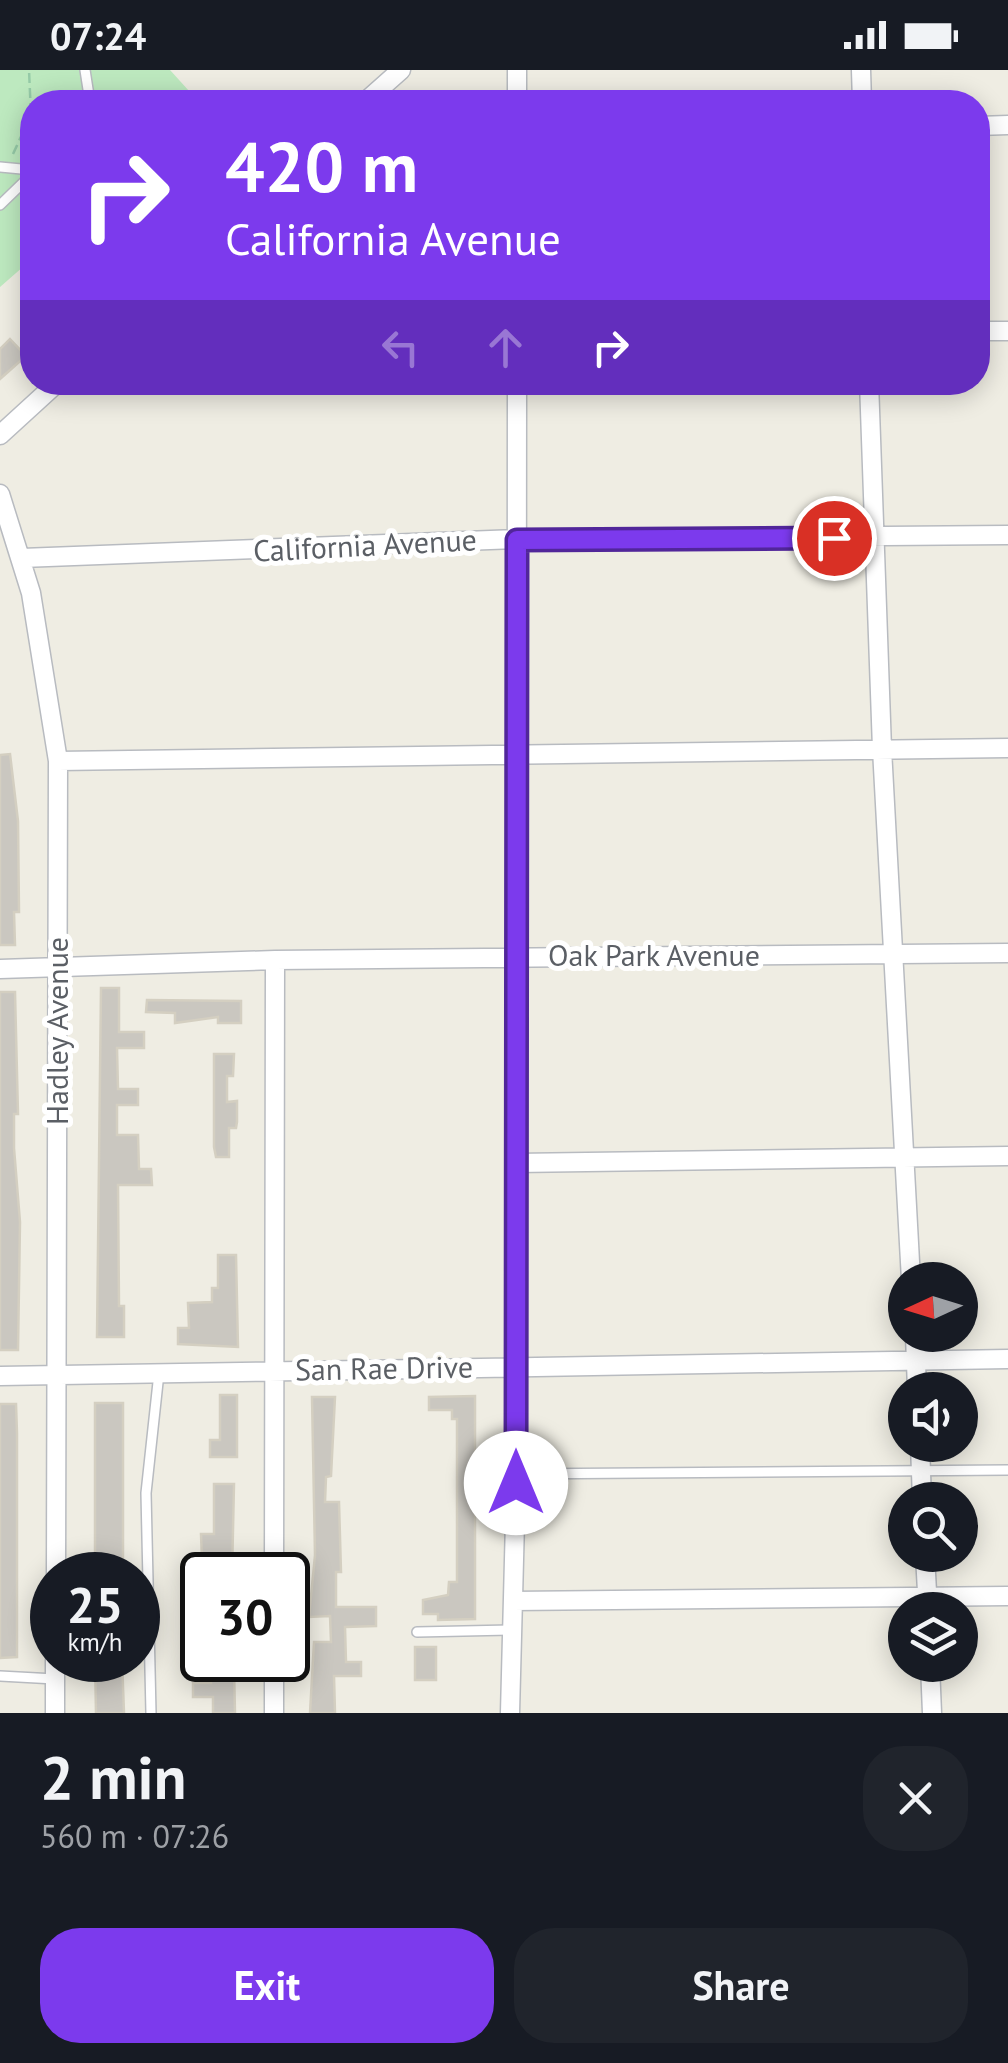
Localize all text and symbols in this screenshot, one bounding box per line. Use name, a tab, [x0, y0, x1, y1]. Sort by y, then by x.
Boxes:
text: 07:24	[50, 11, 146, 60]
text: 420 m	[225, 121, 418, 211]
icon: right	[60, 130, 190, 260]
text: California Avenue	[225, 209, 561, 267]
icon: left	[373, 320, 428, 375]
icon: ahead	[478, 320, 533, 375]
icon: right	[583, 320, 638, 375]
pin	[792, 496, 877, 581]
icon: arrive	[807, 511, 862, 566]
street label: California Avenue	[252, 519, 478, 570]
street label: Oak Park Avenue	[548, 935, 760, 974]
street label: Hadley Avenue	[37, 937, 76, 1125]
north arrow	[888, 1262, 978, 1352]
map controls	[888, 1262, 978, 1682]
street label: San Rae Drive	[295, 1346, 473, 1389]
button: sound	[888, 1372, 978, 1462]
position arrow	[464, 1431, 568, 1535]
button: search	[888, 1482, 978, 1572]
speed limit sign: 30	[180, 1552, 310, 1682]
text: 25	[67, 1572, 123, 1637]
button: layers	[888, 1592, 978, 1682]
text: km/h	[68, 1626, 122, 1658]
text: 2 min	[40, 1738, 186, 1816]
button: close	[863, 1746, 968, 1851]
text: 560 m · 07:26	[40, 1815, 229, 1857]
button: Exit	[40, 1928, 494, 2043]
button: Share	[514, 1928, 968, 2043]

